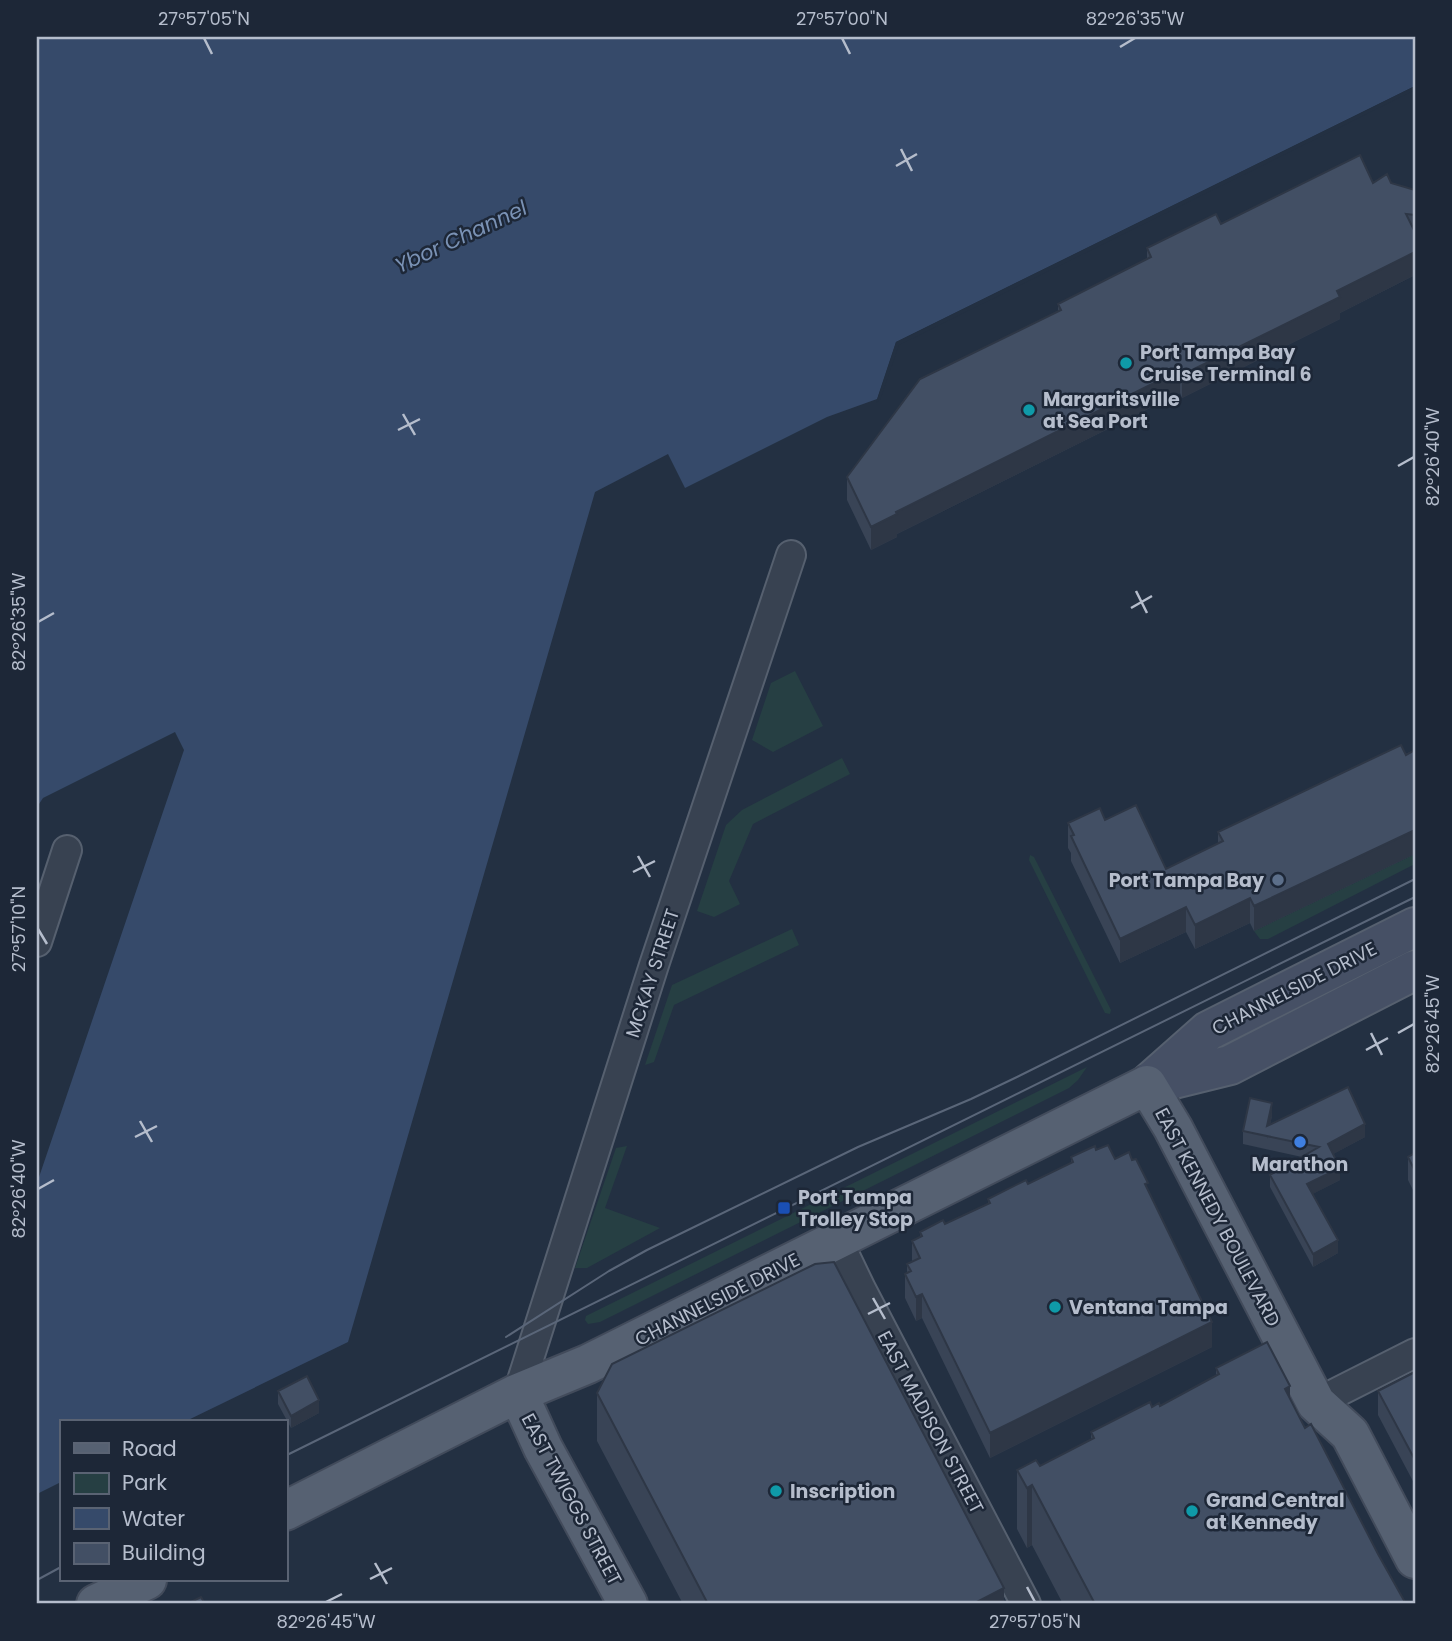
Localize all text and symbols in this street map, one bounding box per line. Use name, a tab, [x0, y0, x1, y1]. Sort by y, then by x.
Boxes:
text: 27°57'05"N	[158, 6, 250, 31]
text: 27°57'00"N	[796, 6, 888, 31]
text: 82°26'35"W	[1086, 6, 1185, 31]
water label: Ybor Channel	[390, 193, 532, 280]
place label: Port Tampa Bay Cruise Terminal 6	[1140, 339, 1312, 388]
marker: Port Tampa Bay Cruise Terminal 6	[1118, 355, 1134, 371]
place label: Margaritsville at Sea Port	[1043, 386, 1180, 435]
marker: Margaritsville at Sea Port	[1021, 402, 1037, 418]
text: 82°26'40"W	[1420, 407, 1445, 507]
text: 82°26'35"W	[6, 572, 31, 671]
place label: Port Tampa Bay	[1109, 867, 1265, 894]
marker: Port Tampa Bay	[1270, 872, 1286, 888]
text: 27°57'10"N	[6, 886, 31, 972]
street label: MCKAY STREET	[619, 905, 686, 1041]
street label: CHANNELSIDE DRIVE	[1207, 935, 1381, 1042]
text: 82°26'45"W	[1420, 974, 1445, 1074]
street label: EAST KENNEDY BOULEVARD	[1148, 1103, 1287, 1331]
marker: Marathon	[1292, 1134, 1308, 1150]
text: 82°26'40"W	[6, 1139, 31, 1239]
place label: Marathon	[1252, 1151, 1348, 1178]
place label: Port Tampa Trolley Stop	[798, 1184, 913, 1233]
marker: Port Tampa Trolley Stop	[776, 1200, 792, 1216]
street label: CHANNELSIDE DRIVE	[630, 1246, 804, 1353]
place label: Ventana Tampa	[1069, 1294, 1228, 1321]
marker: Ventana Tampa	[1047, 1299, 1063, 1315]
street label: EAST MADISON STREET	[871, 1326, 990, 1518]
street label: EAST TWIGGS STREET	[515, 1409, 628, 1590]
legend	[60, 1420, 287, 1582]
text: Road	[122, 1434, 177, 1463]
text: Park	[122, 1468, 167, 1497]
place label: Inscription	[790, 1478, 895, 1505]
marker: Inscription	[768, 1483, 784, 1499]
place label: Grand Central at Kennedy	[1206, 1487, 1345, 1536]
marker: Grand Central at Kennedy	[1184, 1503, 1200, 1519]
text: Water	[122, 1504, 185, 1533]
text: Building	[122, 1538, 206, 1567]
text: 82°26'45"W	[276, 1609, 376, 1634]
text: 27°57'05"N	[989, 1609, 1081, 1634]

